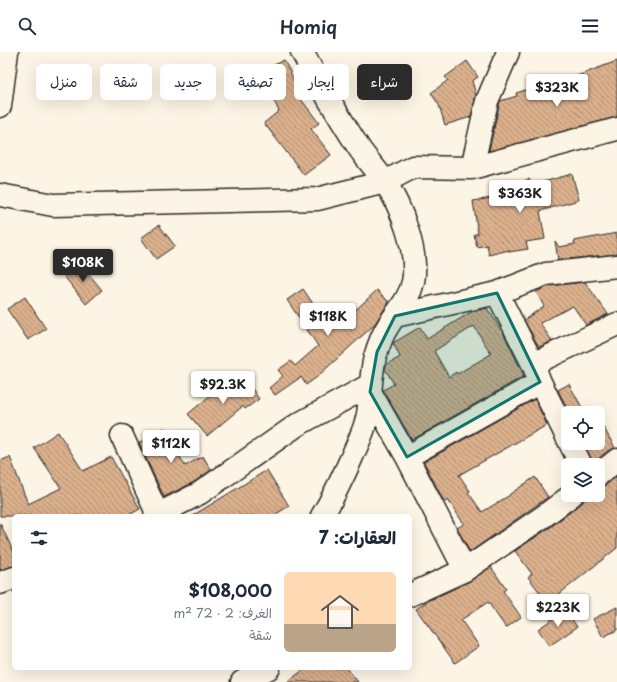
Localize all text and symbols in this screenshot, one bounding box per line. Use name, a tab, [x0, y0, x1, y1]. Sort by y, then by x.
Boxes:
text: Homiq	[280, 13, 337, 40]
icon: search	[16, 15, 38, 37]
icon: menu	[579, 15, 601, 37]
chip: منزل	[36, 64, 92, 100]
chip: شقة	[100, 64, 152, 100]
chip: جديد	[160, 64, 216, 100]
chip: تصفية	[224, 64, 286, 100]
chip: إيجار	[294, 64, 349, 100]
chip: شراء	[357, 64, 412, 100]
pin: $323K	[529, 74, 585, 108]
text: $323K	[535, 77, 579, 96]
pin: $363K	[492, 180, 548, 214]
text: $363K	[498, 183, 542, 202]
pin: $108K	[55, 249, 111, 283]
text: $108K	[62, 252, 104, 271]
pin: $118K	[300, 303, 356, 337]
text: $118K	[309, 306, 347, 325]
pin: $92.3K	[190, 371, 256, 405]
text: $92.3K	[200, 374, 246, 393]
map controls	[561, 406, 605, 502]
button: locate	[561, 406, 605, 450]
pin: $112K	[143, 430, 199, 464]
text: $112K	[152, 433, 190, 452]
button: layers	[561, 458, 605, 502]
text: العقارات: 7	[319, 524, 396, 550]
icon: filters	[28, 527, 50, 549]
text: $108,000	[189, 577, 272, 603]
icon: home	[316, 588, 364, 636]
pin: $223K	[530, 594, 586, 628]
text: $223K	[536, 597, 580, 616]
text: الغرف: 2 · 72 m²	[174, 603, 272, 622]
text: شقة	[249, 625, 272, 644]

